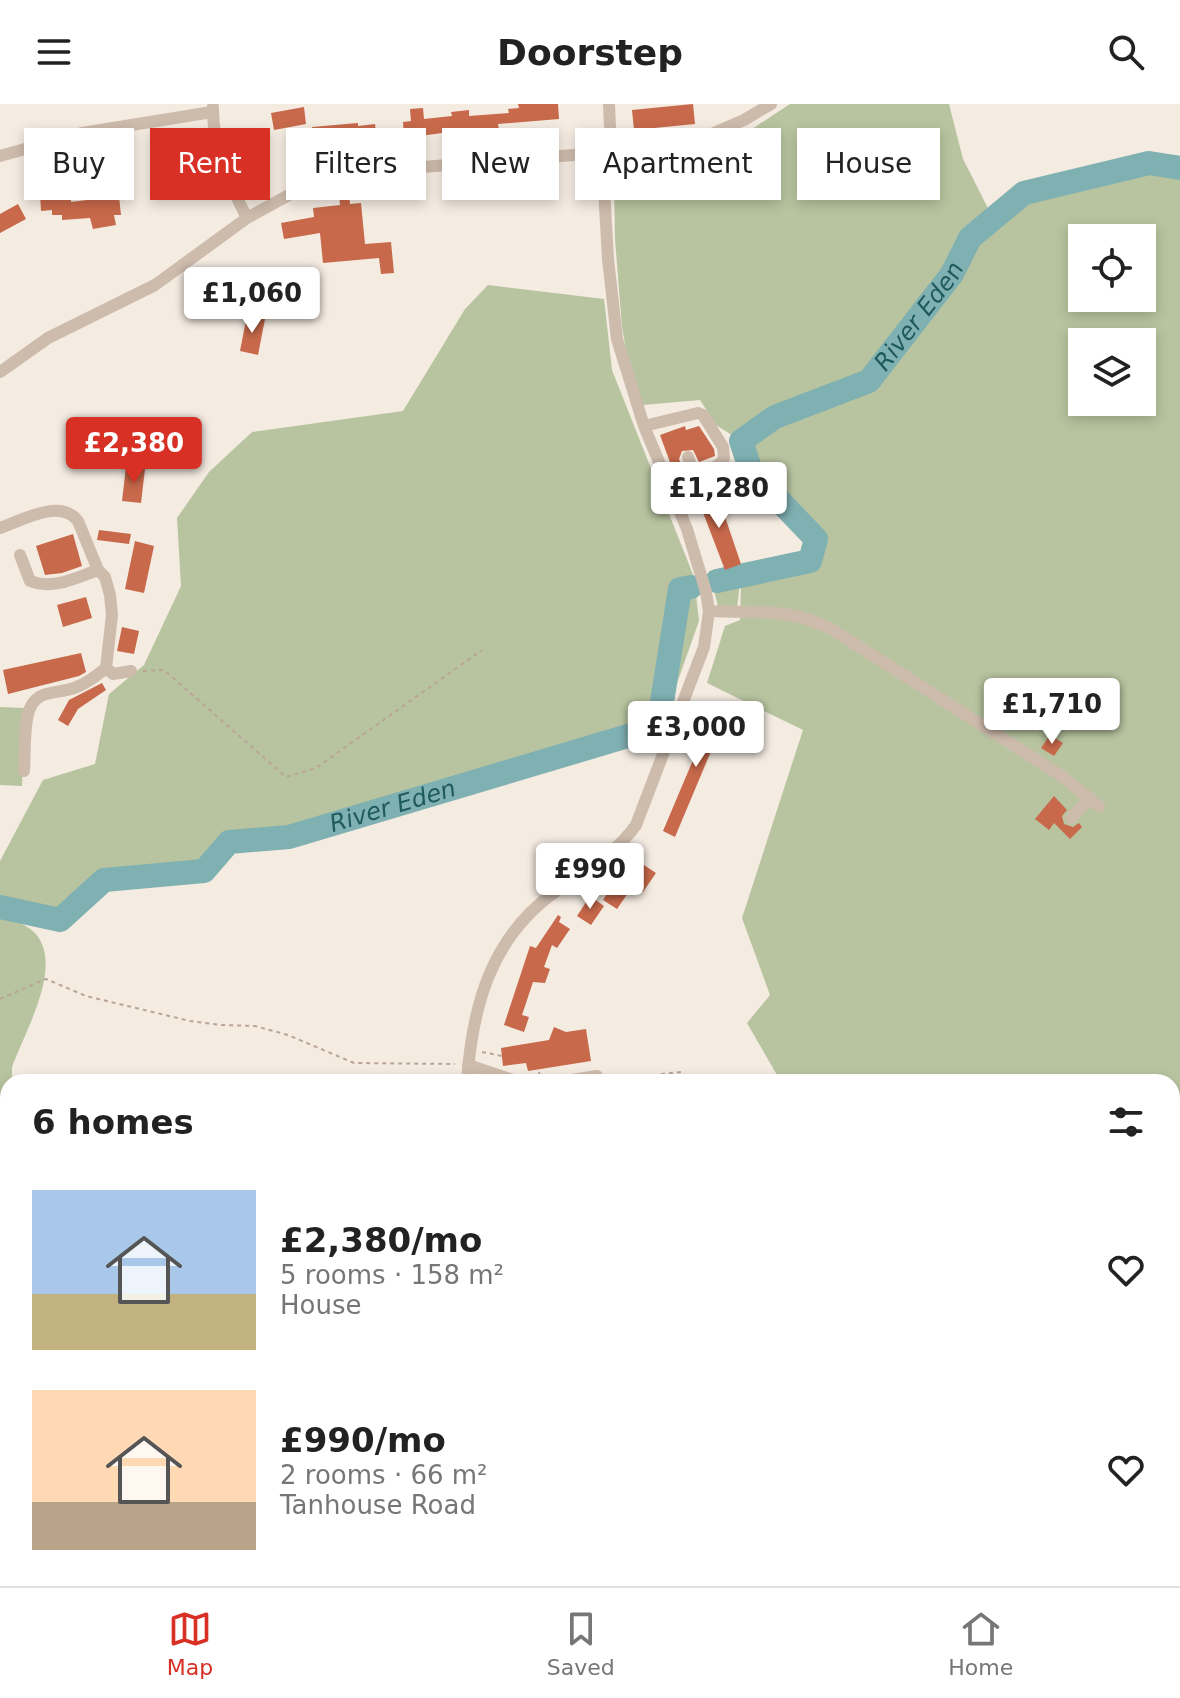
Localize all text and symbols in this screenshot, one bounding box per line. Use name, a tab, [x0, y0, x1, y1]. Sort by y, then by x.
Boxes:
icon: menu	[32, 30, 76, 74]
icon: search	[1104, 30, 1148, 74]
text: Doorstep	[497, 32, 683, 73]
chip: Buy	[24, 128, 134, 200]
chip: Rent	[150, 128, 270, 200]
chip: Filters	[286, 128, 426, 200]
chip: New	[442, 128, 559, 200]
chip: Apartment	[575, 128, 781, 200]
chip: House	[797, 128, 940, 200]
map controls	[1068, 224, 1156, 416]
button: locate	[1068, 224, 1156, 312]
water label: River Eden	[868, 257, 970, 376]
pin: £1,060	[187, 267, 317, 335]
text: £1,060	[202, 278, 302, 308]
button: layers	[1068, 328, 1156, 416]
pin: £2,380	[69, 417, 199, 485]
text: £2,380	[84, 428, 184, 458]
pin: £1,280	[654, 462, 784, 530]
text: £1,280	[669, 473, 769, 503]
pin: £1,710	[987, 678, 1117, 746]
text: £1,710	[1002, 689, 1102, 719]
pin: £3,000	[631, 701, 761, 769]
text: £3,000	[646, 712, 746, 742]
water label: River Eden	[326, 774, 459, 838]
pin: £990	[543, 843, 637, 911]
text: £990	[554, 854, 626, 884]
icon: filters	[1104, 1100, 1148, 1144]
text: 6 homes	[32, 1102, 194, 1142]
text: £2,380/mo	[280, 1220, 482, 1260]
icon: home	[96, 1222, 192, 1318]
icon: heart	[1104, 1248, 1148, 1292]
text: 5 rooms · 158 m²	[280, 1260, 504, 1290]
text: House	[280, 1290, 361, 1320]
text: £990/mo	[280, 1420, 446, 1460]
icon: home	[96, 1422, 192, 1518]
icon: heart	[1104, 1448, 1148, 1492]
text: 2 rooms · 66 m²	[280, 1460, 488, 1490]
text: Tanhouse Road	[280, 1490, 476, 1520]
tab: Map	[167, 1607, 213, 1680]
tab: Saved	[547, 1607, 615, 1680]
tab: Home	[948, 1607, 1013, 1680]

